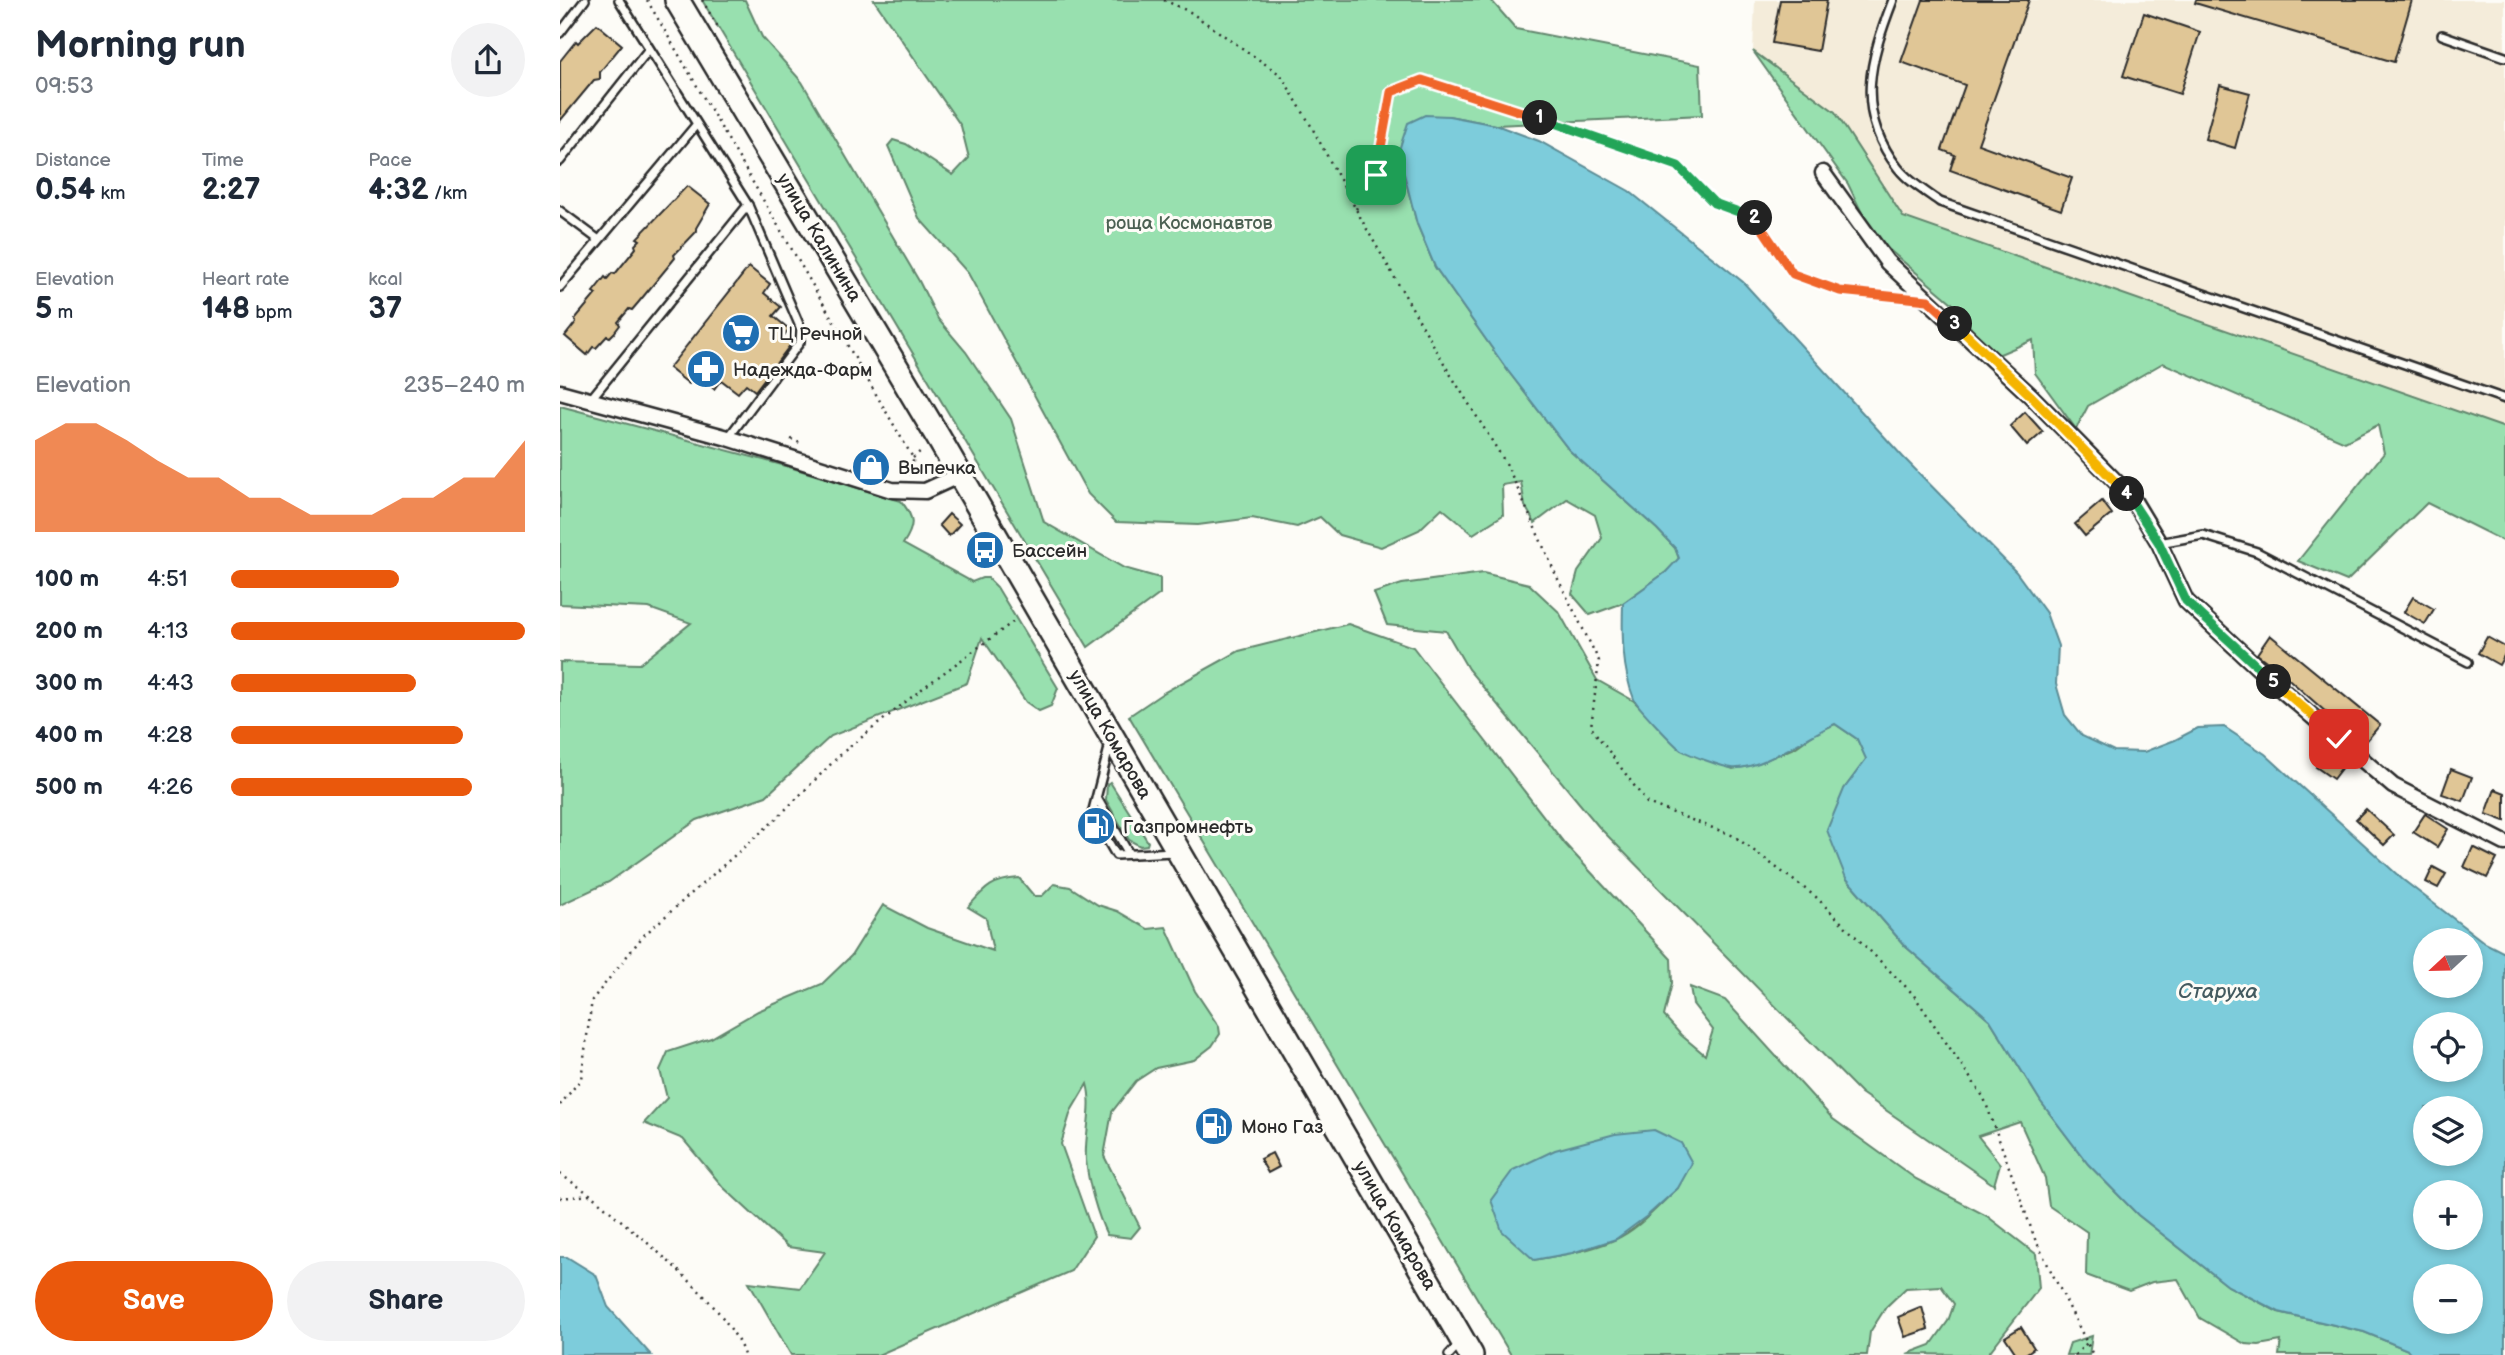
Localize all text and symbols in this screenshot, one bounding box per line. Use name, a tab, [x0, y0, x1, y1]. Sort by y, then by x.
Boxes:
text: Morning run	[35, 23, 246, 68]
button: share	[451, 23, 525, 97]
text: 09:53	[35, 72, 94, 100]
pin: 1	[1522, 100, 1558, 136]
text: 1	[1536, 106, 1544, 129]
pin	[1346, 145, 1406, 205]
text: Distance	[35, 149, 111, 172]
text: Time	[202, 149, 244, 172]
text: Pace	[368, 149, 412, 172]
icon: arrive	[1357, 156, 1395, 194]
street label: улица Калинина	[771, 169, 866, 306]
text: 0.54	[35, 172, 95, 208]
text: 2:27	[202, 172, 261, 208]
text: 4:32	[368, 172, 429, 208]
text: km	[95, 182, 125, 205]
text: /km	[429, 182, 467, 205]
pin: 2	[1738, 200, 1772, 235]
text: 2	[1749, 206, 1760, 229]
park label: роща Космонавтов	[1106, 212, 1272, 235]
text: Elevation	[35, 268, 114, 291]
text: Heart rate	[202, 268, 289, 291]
text: kcal	[368, 268, 402, 291]
text: 5	[35, 291, 52, 327]
text: 148	[202, 291, 250, 327]
text: 37	[368, 291, 402, 327]
text: m	[52, 301, 73, 324]
text: bpm	[250, 301, 293, 324]
pin: 3	[1938, 306, 1972, 342]
supermarket icon: ТЦ Речной	[720, 312, 762, 354]
text: 3	[1949, 312, 1960, 335]
place label: ТЦ Речной	[768, 323, 863, 346]
pharmacy icon: Надежда-Фарм	[685, 348, 727, 390]
place label: Надежда-Фарм	[733, 359, 873, 382]
text: Elevation	[35, 371, 131, 399]
text: 235–240 m	[403, 371, 525, 399]
shop icon: Выпечка	[850, 446, 892, 488]
place label: Выпечка	[898, 457, 976, 480]
pin: 4	[2110, 476, 2144, 512]
text: 4	[2121, 482, 2132, 505]
bus stop icon: Бассейн	[964, 529, 1006, 571]
place label: Бассейн	[1012, 540, 1087, 563]
text: 100 m	[35, 565, 99, 593]
text: 4:51	[147, 565, 188, 593]
text: 200 m	[35, 617, 103, 645]
text: 4:13	[147, 617, 189, 645]
pin: 5	[2256, 664, 2292, 700]
street label: улица Комарова	[1063, 666, 1156, 803]
text: 300 m	[35, 669, 103, 697]
text: 4:43	[147, 669, 194, 697]
text: 5	[2268, 670, 2279, 693]
pin	[2309, 709, 2369, 769]
icon: check	[2320, 720, 2358, 758]
text: 400 m	[35, 721, 103, 749]
text: 4:28	[147, 721, 193, 749]
text: 500 m	[35, 773, 103, 801]
text: 4:26	[147, 773, 193, 801]
fuel station icon: Газпромнефть	[1075, 805, 1117, 847]
place label: Газпромнефть	[1123, 816, 1254, 839]
north arrow	[2413, 928, 2483, 998]
map controls	[2413, 928, 2483, 1334]
water label: Старуха	[2178, 979, 2258, 1004]
button: locate	[2413, 1012, 2483, 1082]
button: layers	[2413, 1096, 2483, 1166]
fuel station icon: Моно Газ	[1193, 1105, 1235, 1147]
place label: Моно Газ	[1241, 1116, 1323, 1139]
street label: улица Комарова	[1348, 1157, 1441, 1294]
button: +	[2413, 1180, 2483, 1250]
button: Save	[35, 1261, 273, 1341]
button: Share	[287, 1261, 525, 1341]
button: −	[2413, 1264, 2483, 1334]

